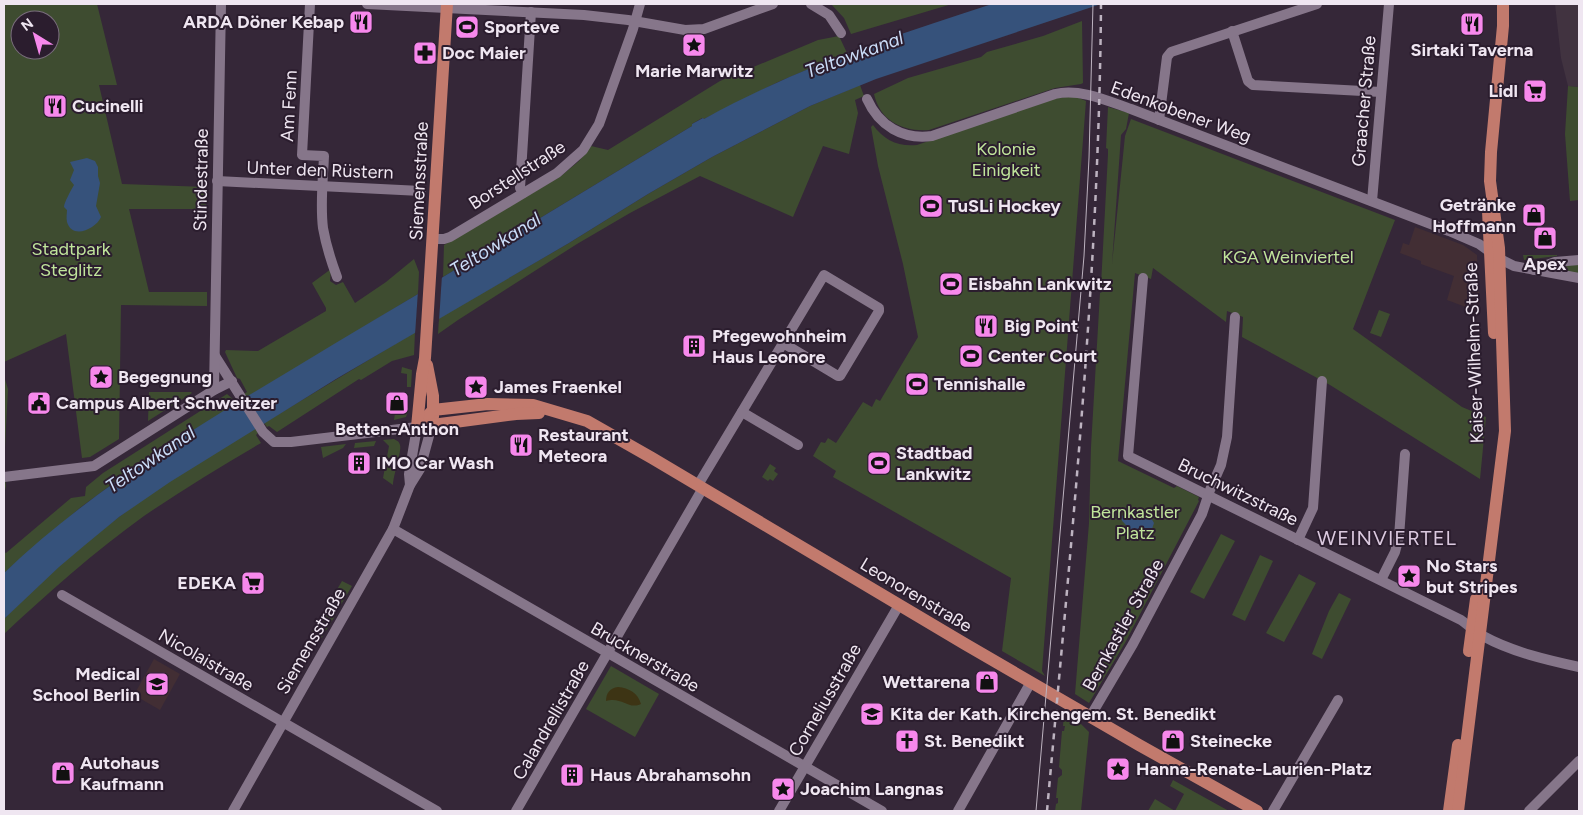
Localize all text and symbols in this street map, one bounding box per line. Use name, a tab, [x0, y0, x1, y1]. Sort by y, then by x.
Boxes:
restaurant icon: ARDA Döner Kebap	[348, 9, 374, 35]
north arrow	[10, 10, 60, 60]
place label: ARDA Döner Kebap	[183, 11, 344, 33]
restaurant icon: Sirtaki Taverna	[1459, 11, 1485, 37]
sports icon: Sporteve	[454, 14, 480, 40]
text: N	[18, 15, 37, 35]
place label: Sporteve	[484, 16, 559, 38]
water label: Teltowkanal	[802, 26, 907, 83]
place icon: Marie Marwitz	[681, 32, 707, 58]
street label: Graacher Straße	[1347, 34, 1381, 167]
place label: Sirtaki Taverna	[1411, 39, 1533, 61]
pharmacy icon: Doc Maier	[412, 40, 438, 66]
place label: Doc Maier	[442, 42, 526, 64]
place label: Marie Marwitz	[635, 60, 754, 82]
street label: Am Fenn	[276, 70, 302, 142]
street label: Edenkobener Weg	[1108, 76, 1254, 148]
supermarket icon: Lidl	[1522, 78, 1548, 104]
place label: Lidl	[1488, 80, 1518, 102]
restaurant icon: Cucinelli	[42, 93, 68, 119]
place label: Cucinelli	[72, 95, 144, 117]
street label: Siemensstraße	[405, 121, 433, 241]
street label: Stindestraße	[189, 128, 213, 232]
street label: Borstellstraße	[465, 135, 570, 214]
park label: Kolonie Einigkeit	[972, 138, 1041, 181]
street label: Unter den Rüstern	[246, 156, 394, 184]
sports icon: TuSLi Hockey	[918, 193, 944, 219]
place label: Getränke Hoffmann	[1432, 194, 1516, 237]
place label: TuSLi Hockey	[948, 195, 1061, 217]
shop icon: Getränke Hoffmann	[1521, 202, 1547, 228]
water label: Teltowkanal	[445, 207, 546, 281]
shop icon: Apex	[1532, 225, 1558, 251]
park label: Stadtpark Steglitz	[32, 238, 111, 281]
park label: KGA Weinviertel	[1222, 246, 1354, 268]
place label: Apex	[1524, 253, 1567, 275]
street label: Kaiser-Wilhelm-Straße	[1460, 262, 1488, 444]
sports icon: Eisbahn Lankwitz	[938, 271, 964, 297]
place label: Eisbahn Lankwitz	[968, 273, 1112, 295]
restaurant icon: Big Point	[973, 313, 999, 339]
place label: Big Point	[1004, 315, 1078, 337]
place label: Pfegewohnheim Haus Leonore	[712, 325, 846, 368]
building icon: Pfegewohnheim Haus Leonore	[681, 333, 707, 359]
sports icon: Center Court	[958, 343, 984, 369]
place label: Center Court	[988, 345, 1097, 367]
place icon: Begegnung	[88, 364, 114, 390]
place label: Begegnung	[118, 366, 212, 388]
sports icon: Tennishalle	[904, 371, 930, 397]
place label: Tennishalle	[934, 373, 1026, 395]
place icon: James Fraenkel	[463, 374, 489, 400]
place label: James Fraenkel	[494, 376, 622, 398]
public building icon: Campus Albert Schweitzer	[26, 390, 52, 416]
shop icon: Betten-Anthon	[384, 390, 410, 416]
place label: Campus Albert Schweitzer	[56, 392, 277, 414]
place label: Betten-Anthon	[335, 418, 459, 440]
water label: Teltowkanal	[101, 421, 200, 498]
place label: Restaurant Meteora	[538, 424, 629, 467]
restaurant icon: Restaurant Meteora	[508, 432, 534, 458]
place label: Stadtbad Lankwitz	[896, 442, 973, 485]
building icon: IMO Car Wash	[346, 450, 372, 476]
sports icon: Stadtbad Lankwitz	[866, 450, 892, 476]
place label: IMO Car Wash	[376, 452, 494, 474]
street label: Bruchwitzstraße	[1174, 453, 1302, 531]
park label: Bernkastler Platz	[1090, 501, 1180, 544]
district label: WEINVIERTEL	[1317, 526, 1457, 550]
street label: Leonorenstraße	[856, 553, 976, 637]
street label: Bernkastler Straße	[1078, 555, 1168, 695]
place label: No Stars but Stripes	[1426, 555, 1518, 598]
place icon: No Stars but Stripes	[1396, 563, 1422, 589]
supermarket icon: EDEKA	[240, 570, 266, 596]
place label: EDEKA	[177, 572, 236, 594]
street label: Siemensstraße	[272, 584, 350, 698]
street label: Brucknerstraße	[587, 617, 703, 697]
street label: Nicolaistraße	[155, 624, 258, 696]
street label: Corneliusstraße	[784, 640, 866, 760]
street label: Calandrellistraße	[508, 656, 594, 784]
place label: Medical School Berlin	[32, 663, 140, 706]
shop icon: Wettarena	[974, 669, 1000, 695]
school or university icon: Medical School Berlin	[144, 671, 170, 697]
place label: Wettarena	[883, 671, 970, 693]
school or university icon: Kita der Kath. Kirchengem. St. Benedikt	[859, 701, 885, 727]
place label: Kita der Kath. Kirchengem. St. Benedikt	[890, 703, 1216, 725]
church icon: St. Benedikt	[894, 728, 920, 754]
shop icon: Steinecke	[1160, 728, 1186, 754]
place label: St. Benedikt	[924, 730, 1024, 752]
place label: Steinecke	[1190, 730, 1272, 752]
place label: Autohaus Kaufmann	[80, 752, 164, 795]
place icon: Hanna-Renate-Laurien-Platz	[1105, 756, 1131, 782]
place label: Hanna-Renate-Laurien-Platz	[1136, 758, 1372, 780]
shop icon: Autohaus Kaufmann	[50, 760, 76, 786]
building icon: Haus Abrahamsohn	[559, 762, 585, 788]
place label: Haus Abrahamsohn	[590, 764, 751, 786]
place icon: Joachim Langnas	[770, 776, 796, 802]
place label: Joachim Langnas	[800, 778, 944, 800]

